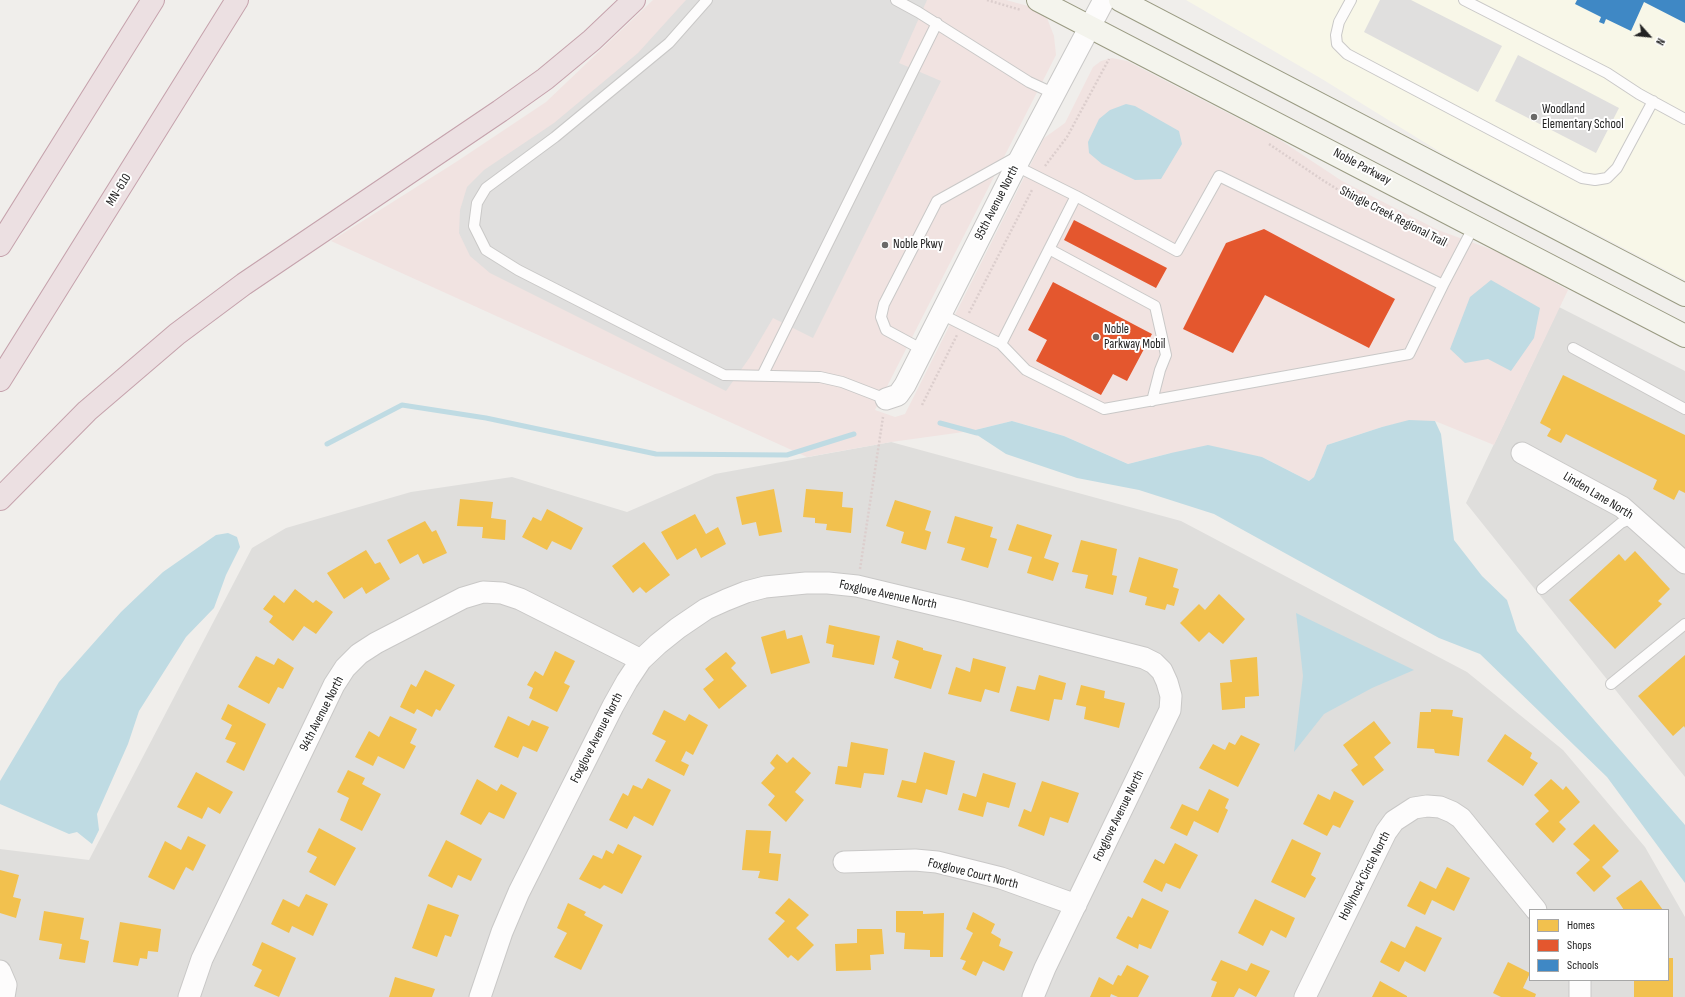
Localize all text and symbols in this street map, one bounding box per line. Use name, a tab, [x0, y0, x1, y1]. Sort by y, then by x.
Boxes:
north arrow	[1629, 16, 1669, 56]
text: N	[1653, 36, 1667, 47]
place label: Woodland Elementary School	[1542, 102, 1624, 133]
marker: Woodland Elementary School	[1529, 112, 1539, 122]
street label: Noble Parkway	[1330, 145, 1394, 189]
street label: 95th Avenue North	[971, 163, 1023, 243]
street label: MN-610	[103, 171, 135, 209]
street label: Shingle Creek Regional Trail	[1337, 183, 1449, 251]
place label: Noble Pkwy	[893, 237, 943, 253]
marker: Noble Pkwy	[880, 240, 890, 250]
place label: Noble Parkway Mobil	[1104, 322, 1166, 353]
marker: Noble Parkway Mobil	[1091, 332, 1101, 342]
street label: Linden Lane North	[1560, 469, 1636, 523]
street label: Foxglove Avenue North	[838, 577, 938, 613]
street label: 94th Avenue North	[296, 674, 348, 754]
street label: Foxglove Avenue North	[567, 690, 627, 786]
street label: Foxglove Avenue North	[1090, 768, 1148, 864]
street label: Hollyhock Circle North	[1336, 829, 1394, 923]
street label: Foxglove Court North	[926, 855, 1020, 893]
legend	[1529, 909, 1669, 981]
text: Homes	[1567, 918, 1595, 933]
text: Shops	[1567, 938, 1592, 953]
text: Schools	[1567, 958, 1599, 973]

